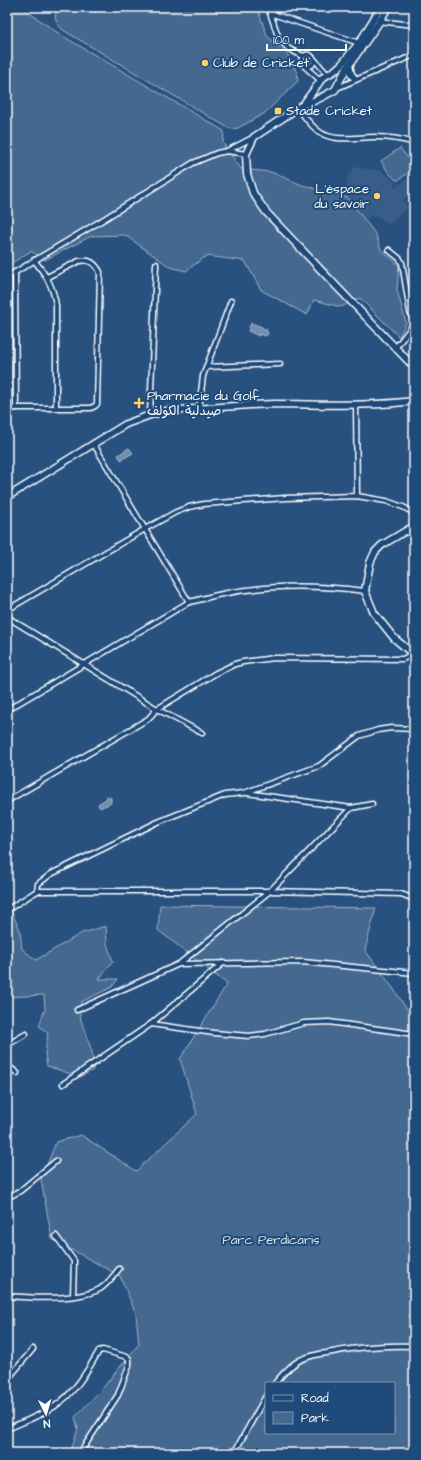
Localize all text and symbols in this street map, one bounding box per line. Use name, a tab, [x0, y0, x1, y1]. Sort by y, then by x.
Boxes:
scale bar	[267, 26, 346, 52]
text: 100 m	[273, 32, 304, 49]
place label: Club de Cricket	[213, 54, 310, 72]
marker: Club de Cricket	[200, 58, 210, 68]
place label: Stade Cricket	[286, 102, 373, 120]
marker: Stade Cricket	[273, 106, 283, 116]
place label: L'éspace du savoir	[314, 180, 369, 213]
marker: L'éspace du savoir	[372, 191, 382, 201]
place label: Pharmacie du Golf صيدلية الكولف	[147, 387, 260, 420]
marker: Pharmacie du Golf صيدلية الكولف	[134, 398, 144, 408]
park label: Parc Perdicaris	[222, 1231, 320, 1249]
legend	[265, 1382, 395, 1434]
text: Road	[301, 1390, 329, 1407]
north arrow	[26, 1394, 66, 1434]
text: Park	[301, 1410, 329, 1427]
text: N	[43, 1416, 51, 1431]

